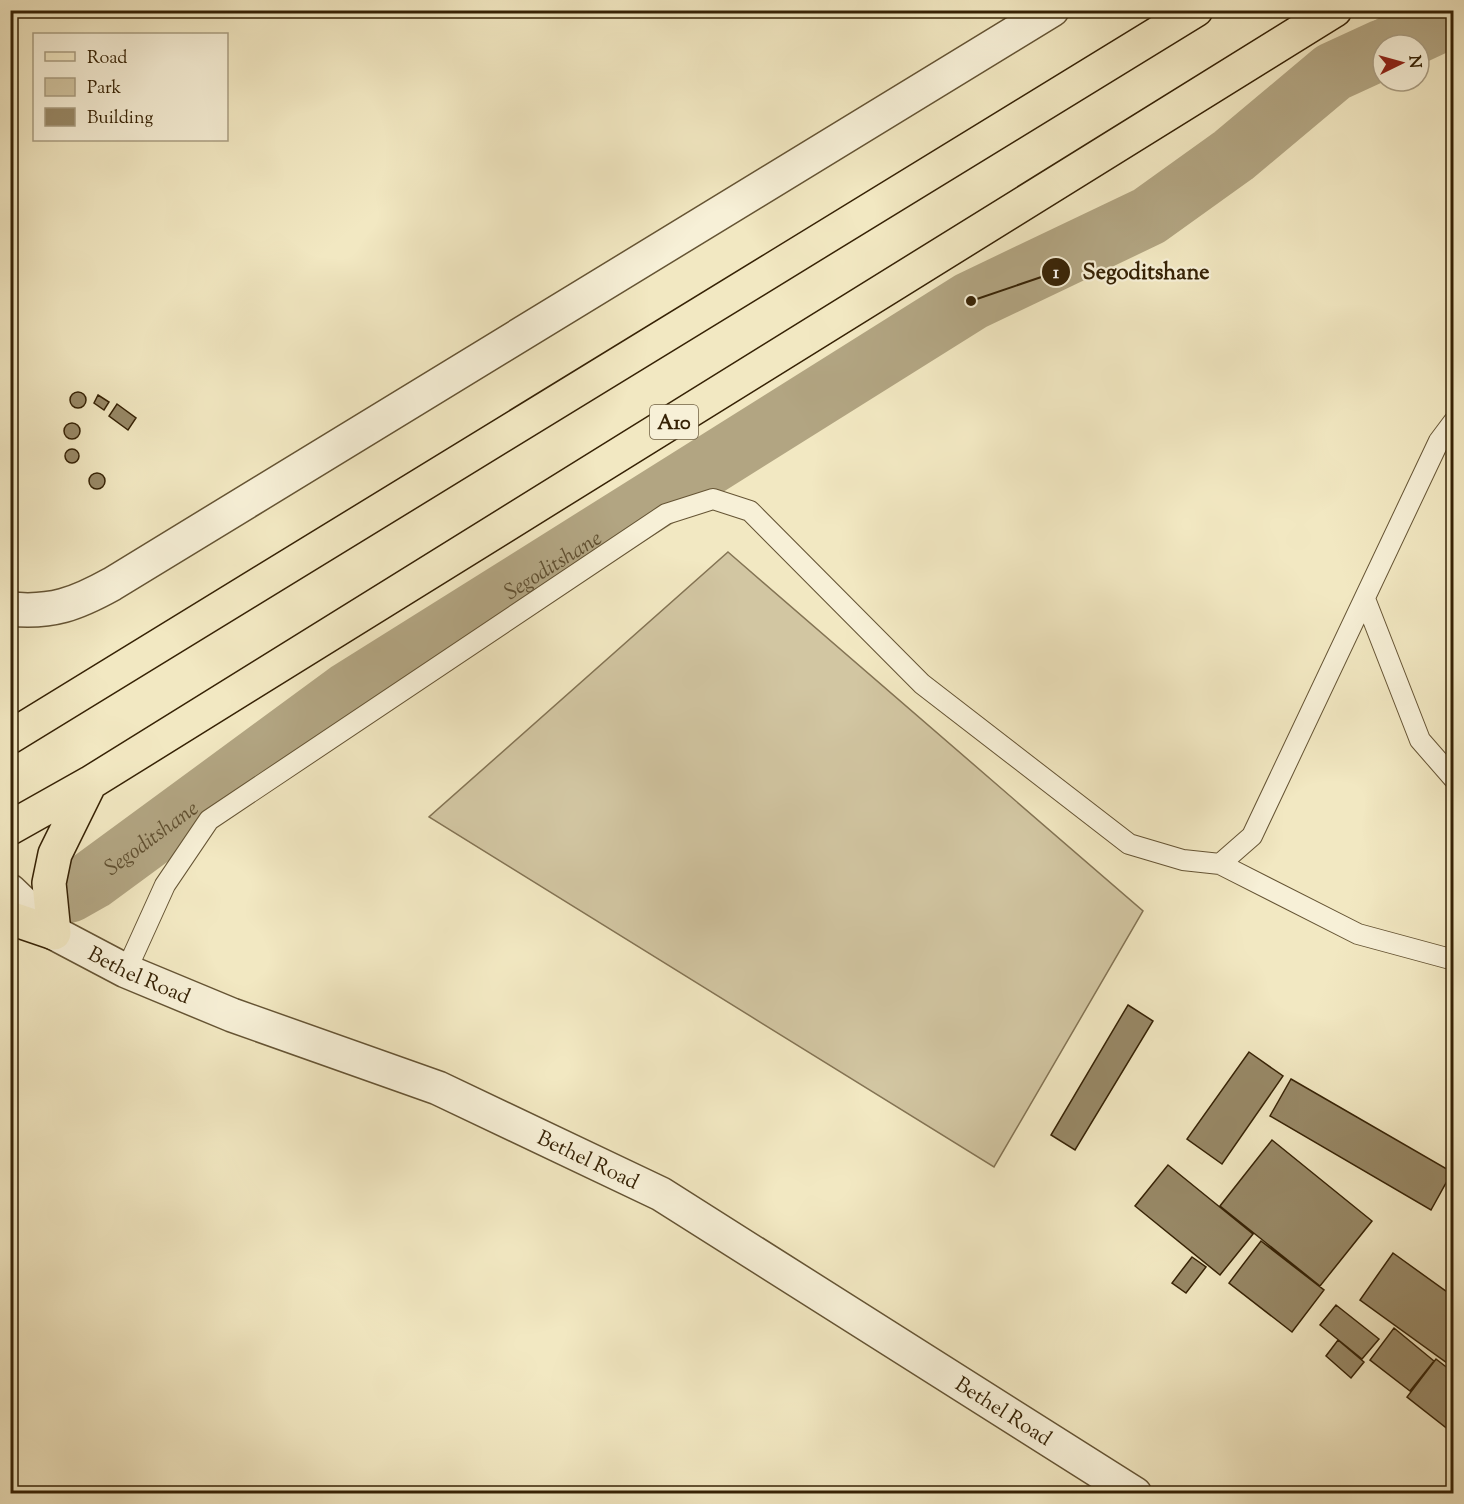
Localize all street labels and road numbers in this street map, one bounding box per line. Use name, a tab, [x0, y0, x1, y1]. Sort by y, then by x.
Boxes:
road number: A10	[650, 405, 698, 439]
street label: Bethel Road	[82, 940, 194, 1013]
street label: Bethel Road	[532, 1124, 643, 1198]
street label: Bethel Road	[948, 1371, 1057, 1455]

